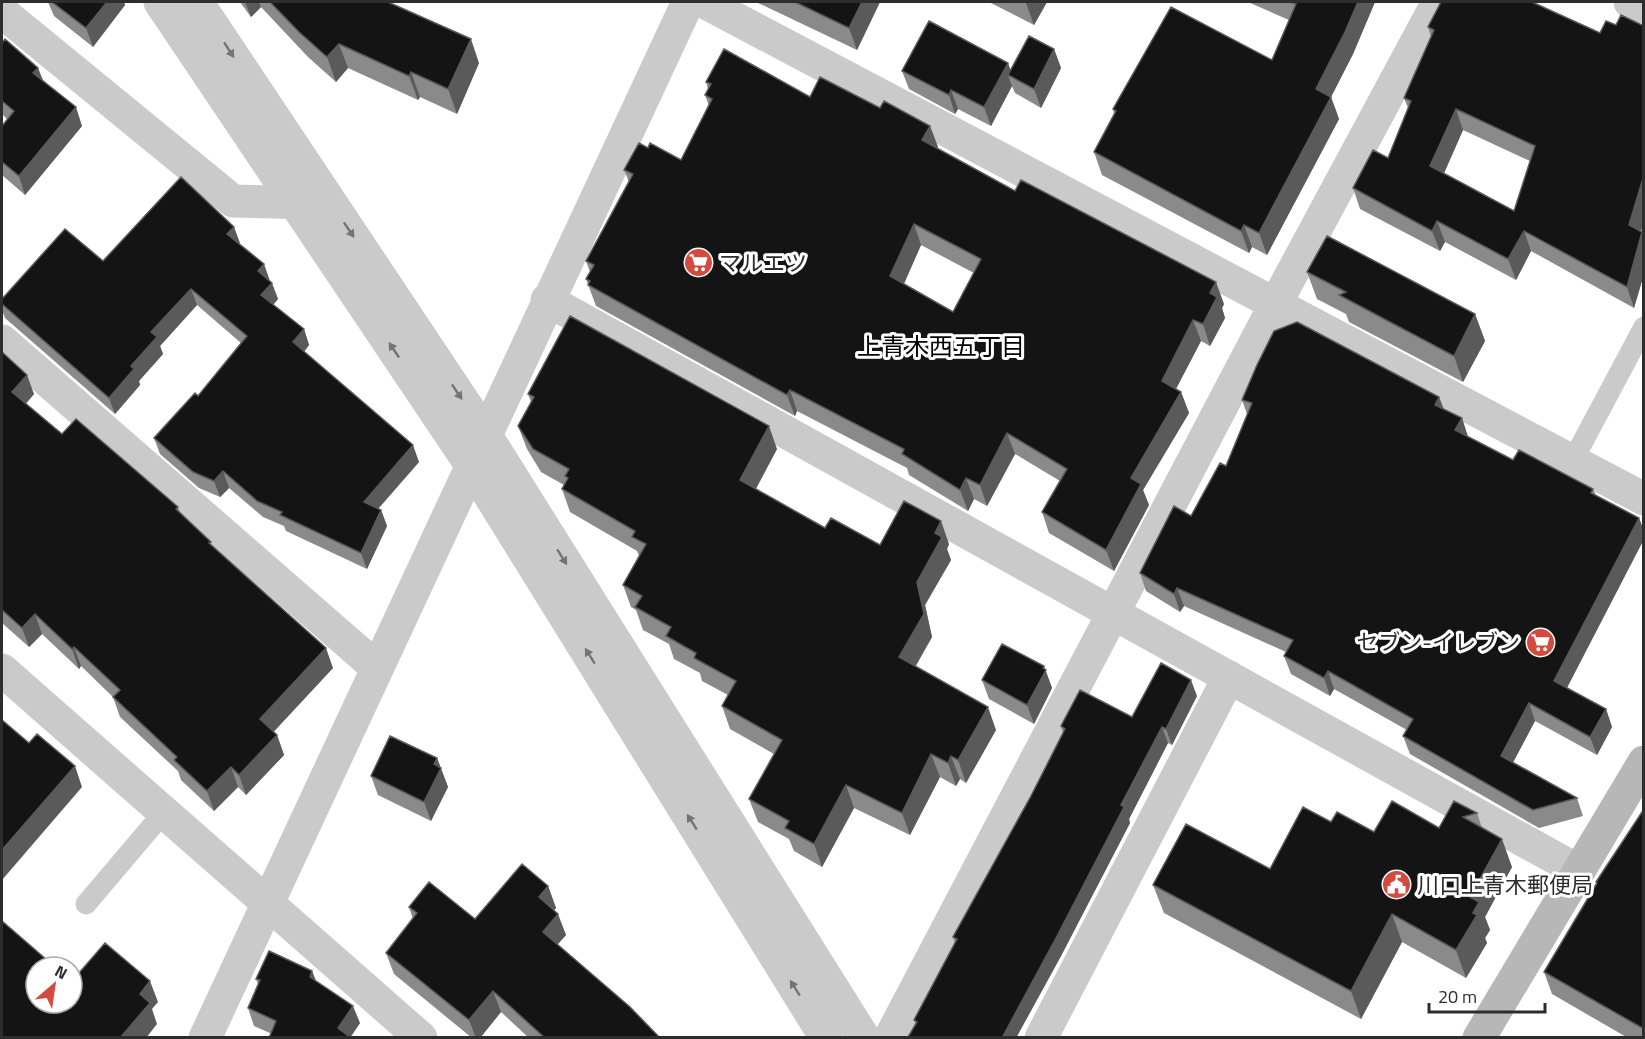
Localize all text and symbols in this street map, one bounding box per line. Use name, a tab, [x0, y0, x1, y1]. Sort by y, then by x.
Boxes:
one-way arrow	[224, 42, 235, 59]
one-way arrow	[343, 222, 355, 238]
place label: マルエツ	[719, 246, 807, 280]
supermarket icon: マルエツ	[682, 247, 714, 279]
district label: 上青木西五丁目	[857, 328, 1025, 364]
one-way arrow	[389, 342, 400, 359]
one-way arrow	[452, 384, 463, 401]
one-way arrow	[557, 549, 568, 565]
place label: セブン-イレブン	[1356, 625, 1520, 659]
supermarket icon: セブン-イレブン	[1525, 626, 1557, 658]
one-way arrow	[584, 648, 595, 664]
one-way arrow	[687, 814, 698, 830]
place label: 川口上青木郵便局	[1417, 868, 1593, 902]
public building icon: 川口上青木郵便局	[1380, 869, 1412, 901]
north arrow	[24, 955, 84, 1015]
text: N	[51, 959, 72, 985]
scale bar	[1429, 976, 1544, 1014]
one-way arrow	[790, 980, 801, 996]
text: 20 m	[1438, 983, 1477, 1010]

